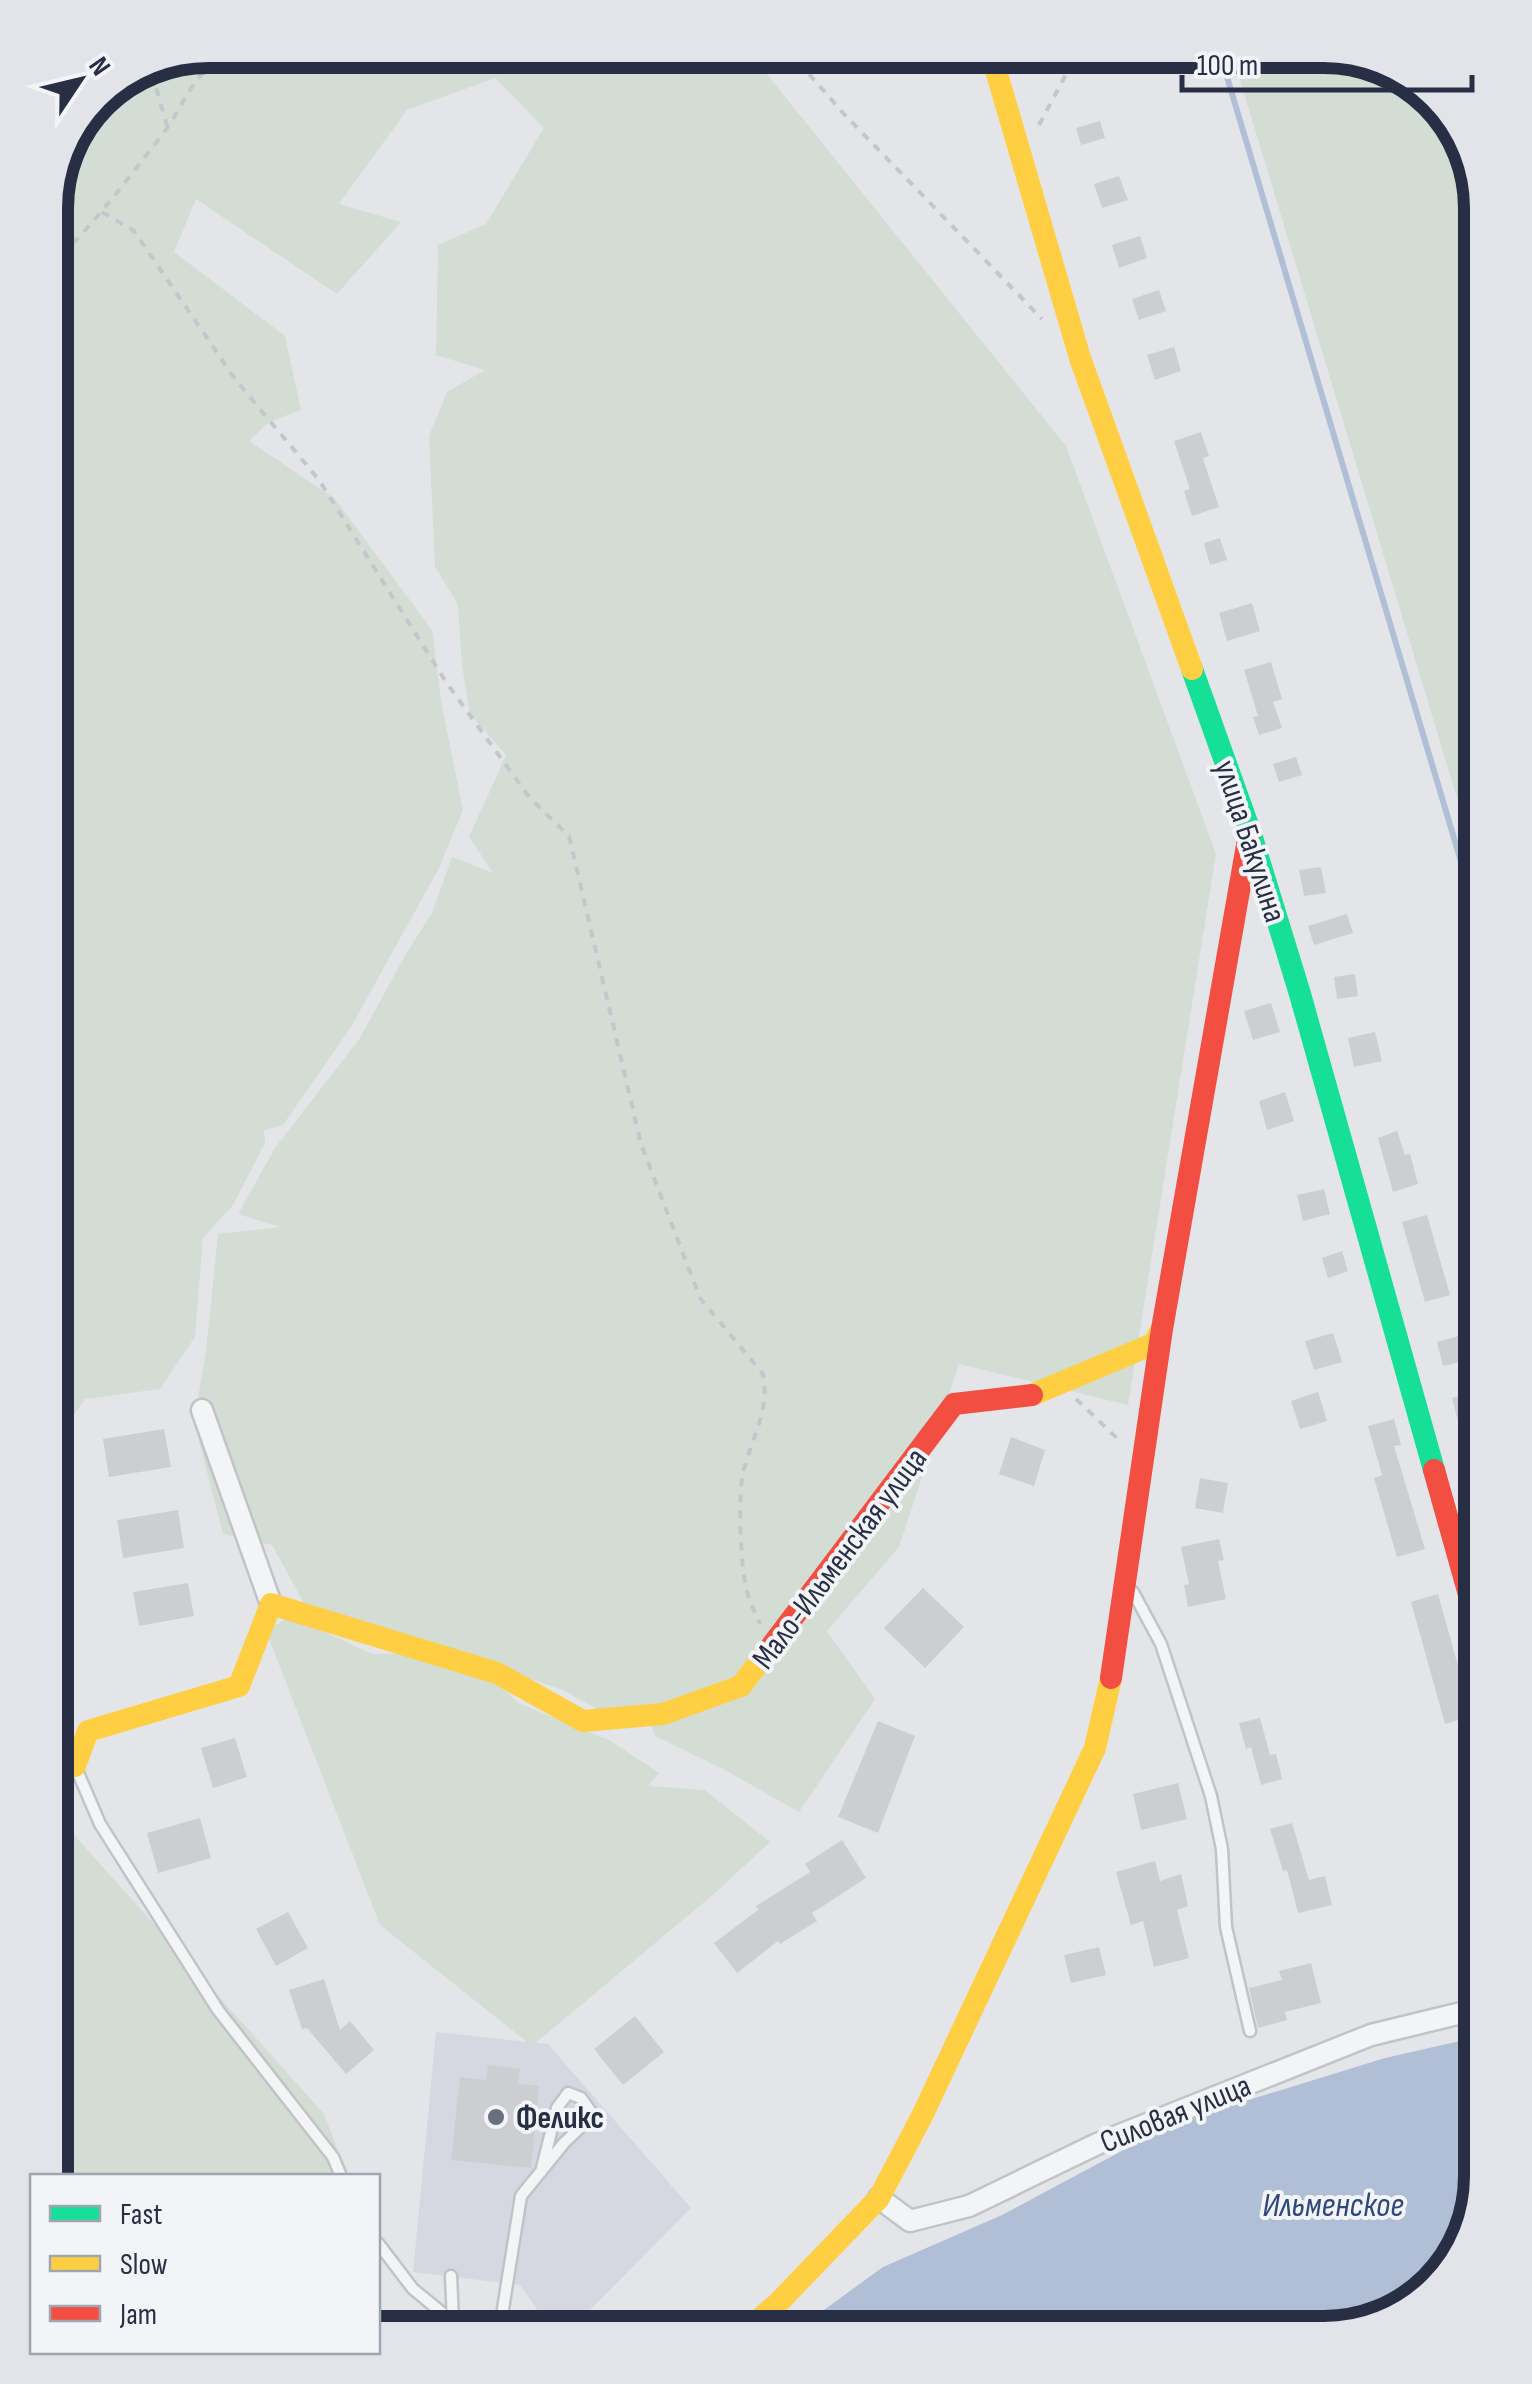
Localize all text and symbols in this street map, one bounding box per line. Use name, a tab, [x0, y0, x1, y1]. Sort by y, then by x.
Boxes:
north arrow	[30, 30, 130, 130]
scale bar	[1182, 30, 1472, 92]
text: 100 m	[1197, 48, 1258, 84]
text: N	[81, 51, 117, 82]
street label: улица Бакулина	[1205, 756, 1294, 927]
street label: Мало-Ильменская улица	[744, 1441, 936, 1677]
street label: Силовая улица	[1095, 2067, 1257, 2162]
place label: Феликс	[516, 2099, 604, 2138]
marker: Феликс	[485, 2106, 507, 2128]
legend	[30, 2174, 380, 2354]
water label: Ильменское	[1262, 2184, 1404, 2227]
text: Fast	[120, 2197, 162, 2233]
text: Slow	[120, 2247, 168, 2283]
text: Jam	[119, 2297, 157, 2333]

